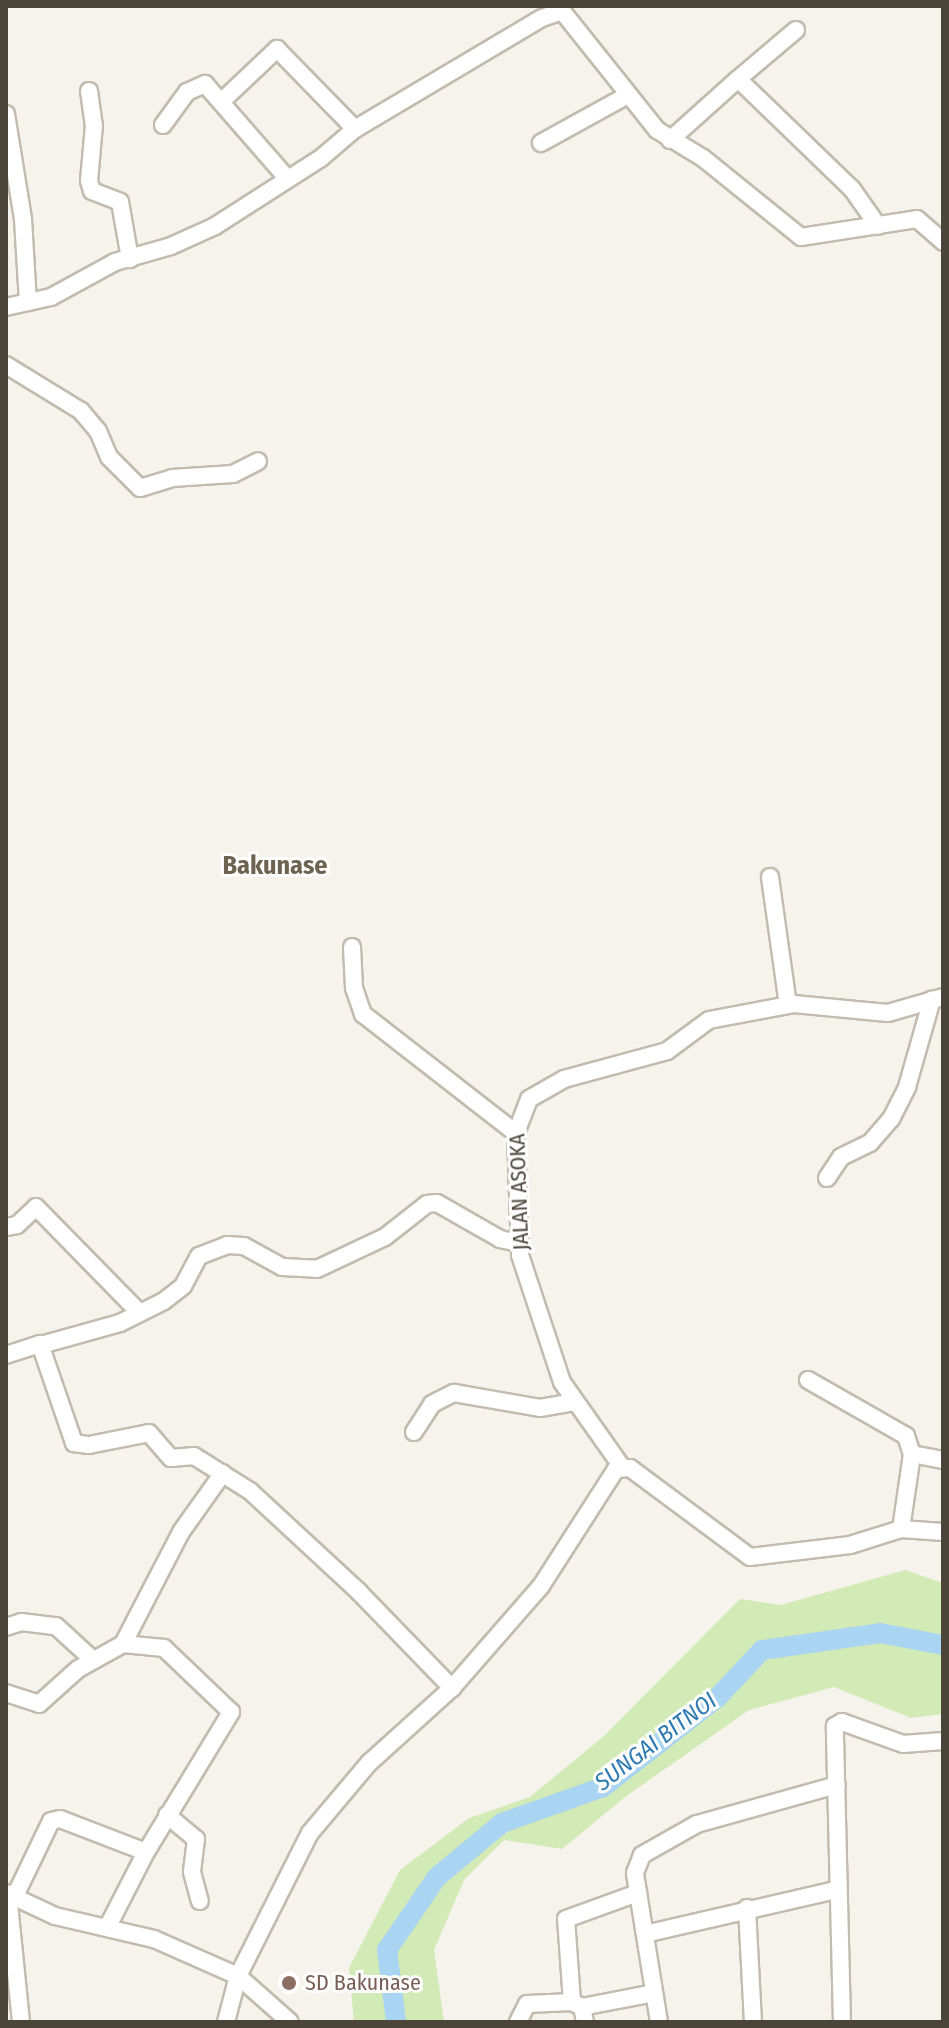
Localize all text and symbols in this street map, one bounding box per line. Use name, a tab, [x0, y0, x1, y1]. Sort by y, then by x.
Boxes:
district label: Bakunase	[223, 850, 327, 882]
street label: JALAN ASOKA	[504, 1133, 534, 1251]
water label: SUNGAI BITNOI	[589, 1687, 723, 1797]
place label: SD Bakunase	[305, 1970, 421, 1996]
marker: SD Bakunase	[280, 1974, 298, 1992]

